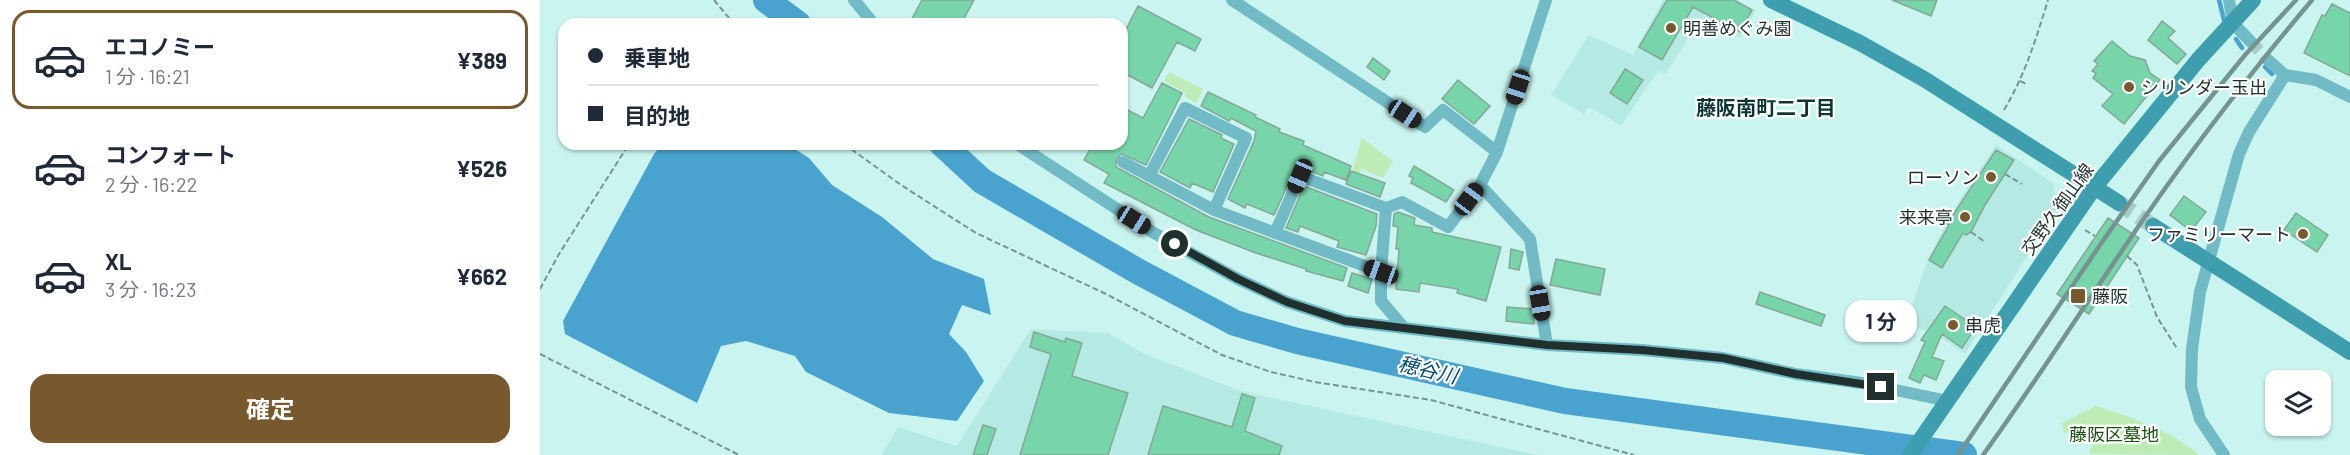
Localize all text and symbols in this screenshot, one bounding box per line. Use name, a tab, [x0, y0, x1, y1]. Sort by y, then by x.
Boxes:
place label: 明善めぐみ園	[1683, 17, 1792, 39]
marker: 明善めぐみ園	[1664, 21, 1678, 35]
icon: car	[33, 33, 87, 87]
text: エコノミー	[105, 33, 215, 59]
text: 乗車地	[624, 44, 690, 70]
text: ¥389	[456, 47, 507, 73]
text: 1 分 · 16:21	[105, 64, 190, 88]
car	[1504, 67, 1532, 107]
place label: シリンダー玉出	[2141, 76, 2267, 98]
marker: シリンダー玉出	[2122, 80, 2136, 94]
district label: 藤阪南町二丁目	[1696, 95, 1836, 119]
car	[1385, 97, 1425, 131]
text: 目的地	[624, 102, 690, 128]
icon: car	[33, 141, 87, 195]
text: コンフォート	[105, 141, 236, 167]
text: ¥526	[456, 155, 507, 181]
car	[1285, 156, 1315, 196]
street label: 交野久御山線	[2016, 159, 2098, 259]
place label: ローソン	[1907, 166, 1979, 188]
marker: ローソン	[1984, 170, 1998, 184]
text: 2 分 · 16:22	[105, 172, 197, 196]
car	[1451, 179, 1487, 219]
car	[1114, 203, 1154, 237]
place label: 来来亭	[1899, 206, 1953, 228]
marker: 来来亭	[1958, 210, 1972, 224]
place label: ファミリーマート	[2147, 223, 2291, 245]
marker: ファミリーマート	[2296, 227, 2310, 241]
route start	[1161, 230, 1188, 257]
text: XL	[105, 248, 131, 274]
icon: car	[33, 249, 87, 303]
car	[1361, 257, 1401, 287]
text: ¥662	[456, 263, 507, 289]
text: 3 分 · 16:23	[105, 277, 196, 301]
car	[1528, 284, 1552, 322]
place label: 藤阪	[2092, 285, 2128, 307]
marker: 藤阪	[2069, 287, 2087, 305]
callout: 1 分	[1845, 300, 1917, 342]
text: 1 分	[1865, 309, 1897, 333]
place label: 串虎	[1965, 314, 2001, 336]
marker: 串虎	[1946, 318, 1960, 332]
water label: 穂谷川	[1396, 351, 1462, 388]
map controls	[2265, 370, 2331, 436]
button: layers	[2265, 370, 2331, 436]
route end	[1867, 373, 1894, 400]
button: 確定	[30, 374, 510, 443]
park label: 藤阪区墓地	[2069, 423, 2159, 445]

